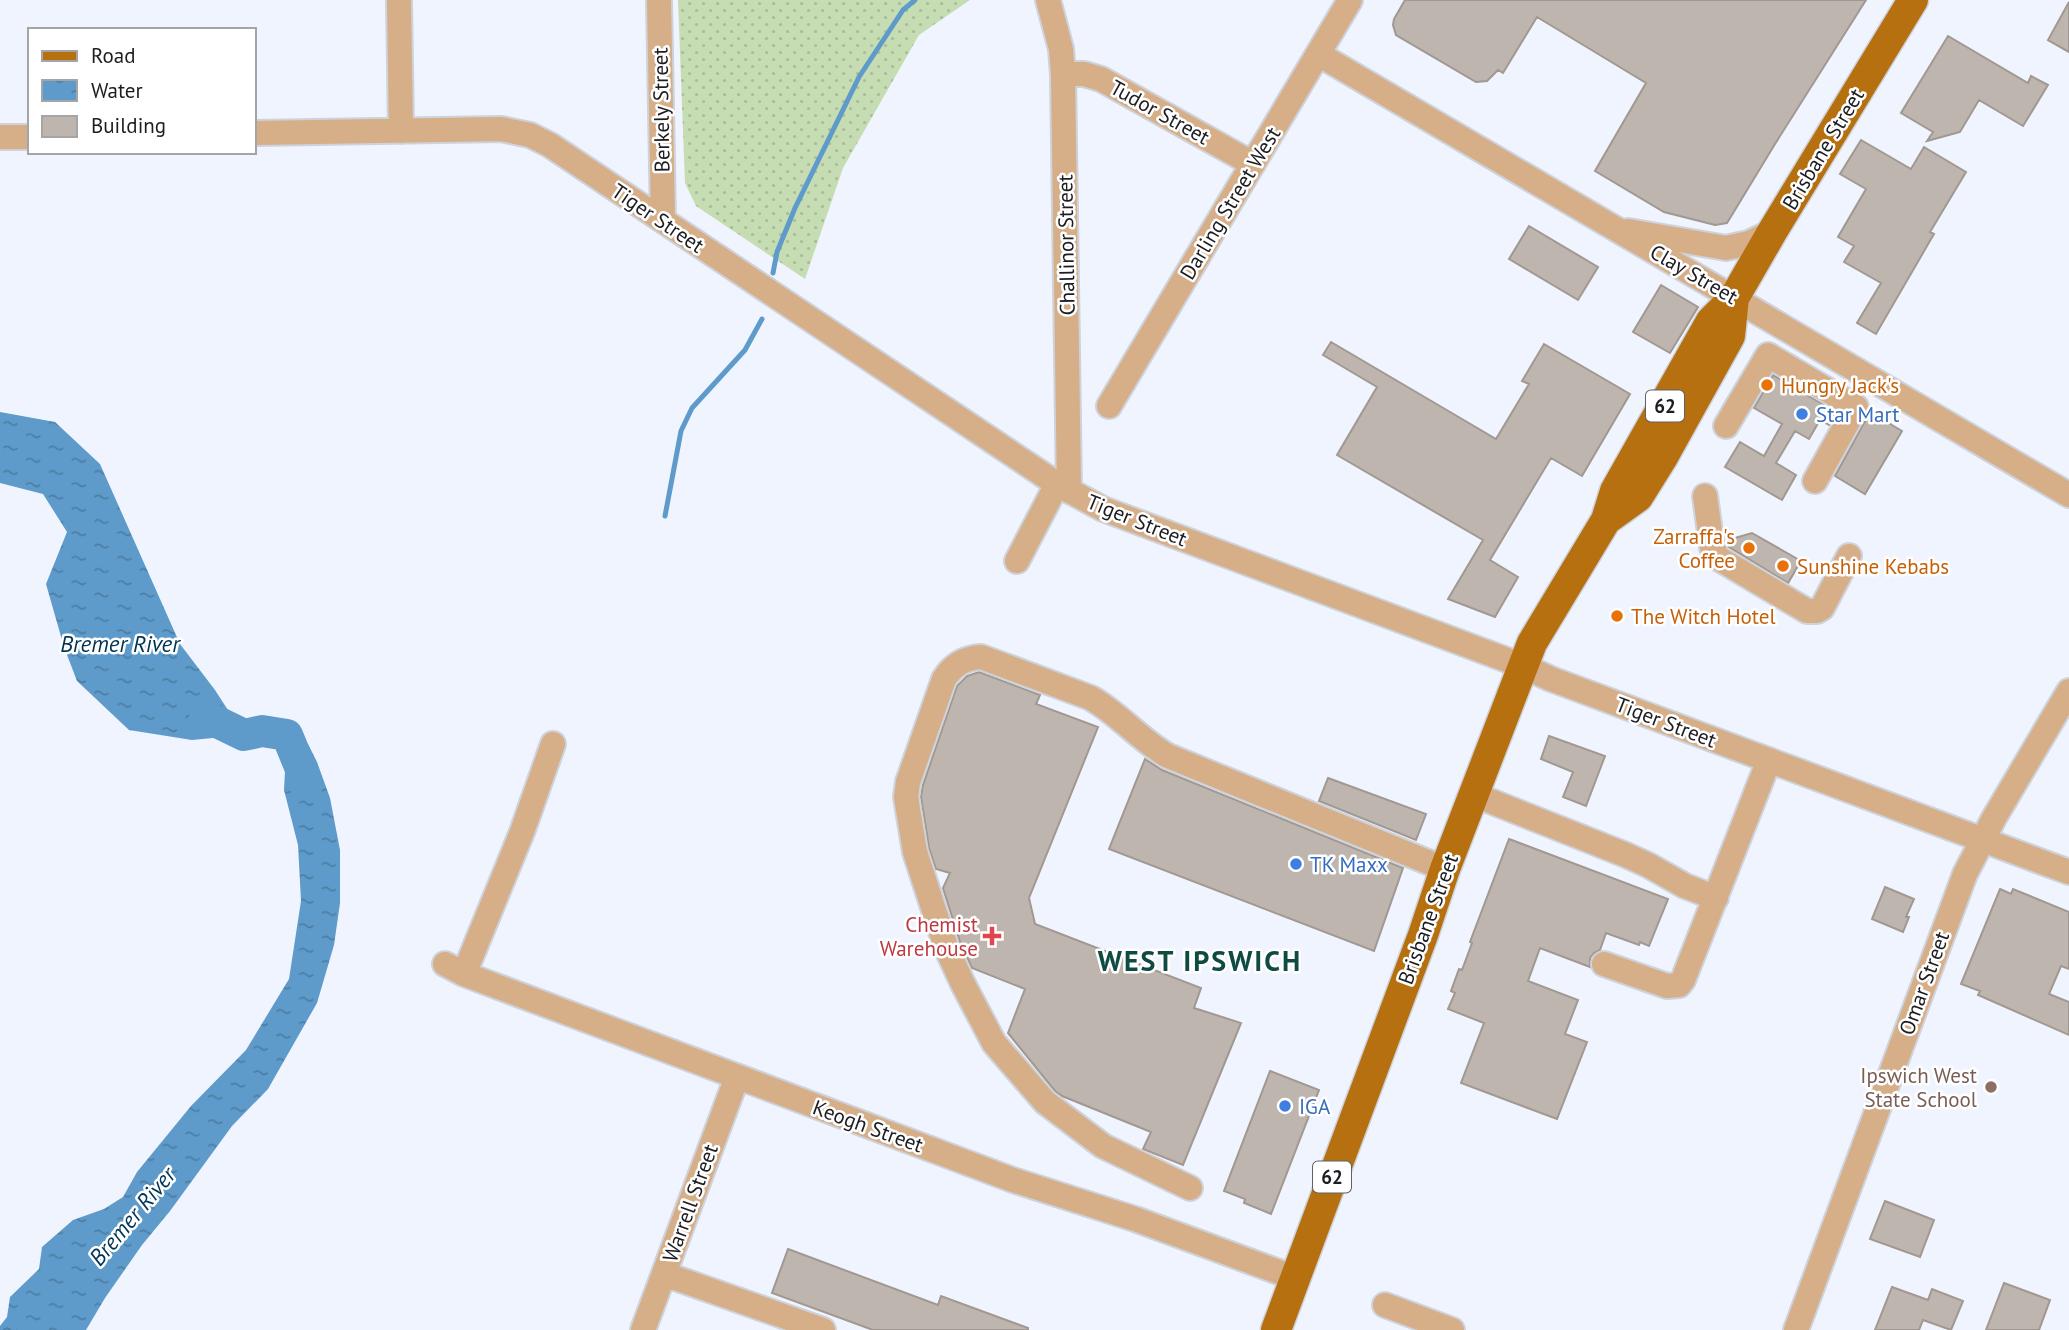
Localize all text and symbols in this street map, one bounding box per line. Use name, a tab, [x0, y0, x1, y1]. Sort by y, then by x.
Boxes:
legend	[28, 28, 256, 154]
text: Road	[91, 42, 135, 69]
street label: Berkely Street	[646, 47, 676, 173]
street label: Tudor Street	[1105, 74, 1215, 150]
text: Water	[91, 77, 143, 104]
street label: Brisbane Street	[1776, 83, 1870, 215]
text: Building	[91, 112, 166, 139]
street label: Darling Street West	[1174, 122, 1286, 284]
street label: Challinor Street	[1051, 174, 1081, 316]
street label: Tiger Street	[607, 177, 709, 259]
street label: Clay Street	[1645, 238, 1743, 310]
place label: Hungry Jack's	[1781, 372, 1899, 399]
marker: Hungry Jack's	[1759, 377, 1775, 393]
road number: 62	[1646, 390, 1684, 422]
place label: Star Mart	[1816, 401, 1899, 428]
marker: Star Mart	[1794, 406, 1810, 422]
street label: Tiger Street	[1083, 488, 1191, 552]
place label: Zarraffa's Coffee	[1653, 523, 1735, 574]
marker: Zarraffa's Coffee	[1741, 540, 1757, 556]
place label: Sunshine Kebabs	[1797, 553, 1949, 580]
marker: Sunshine Kebabs	[1775, 558, 1791, 574]
place label: The Witch Hotel	[1631, 603, 1776, 630]
marker: The Witch Hotel	[1609, 608, 1625, 624]
water label: Bremer River	[60, 629, 181, 658]
street label: Tiger Street	[1612, 690, 1720, 754]
street label: Brisbane Street	[1392, 850, 1464, 988]
place label: TK Maxx	[1310, 851, 1388, 878]
marker: TK Maxx	[1288, 856, 1304, 872]
place label: Chemist Warehouse	[880, 911, 978, 962]
marker: Chemist Warehouse	[984, 928, 1000, 944]
street label: Omar Street	[1893, 928, 1955, 1038]
district label: WEST IPSWICH	[1098, 942, 1302, 979]
place label: Ipswich West State School	[1860, 1062, 1977, 1113]
marker: Ipswich West State School	[1983, 1079, 1999, 1095]
place label: IGA	[1299, 1093, 1331, 1120]
street label: Keogh Street	[809, 1094, 927, 1158]
marker: IGA	[1277, 1098, 1293, 1114]
street label: Warrell Street	[656, 1140, 724, 1266]
water label: Bremer River	[82, 1160, 182, 1271]
road number: 62	[1313, 1162, 1351, 1192]

